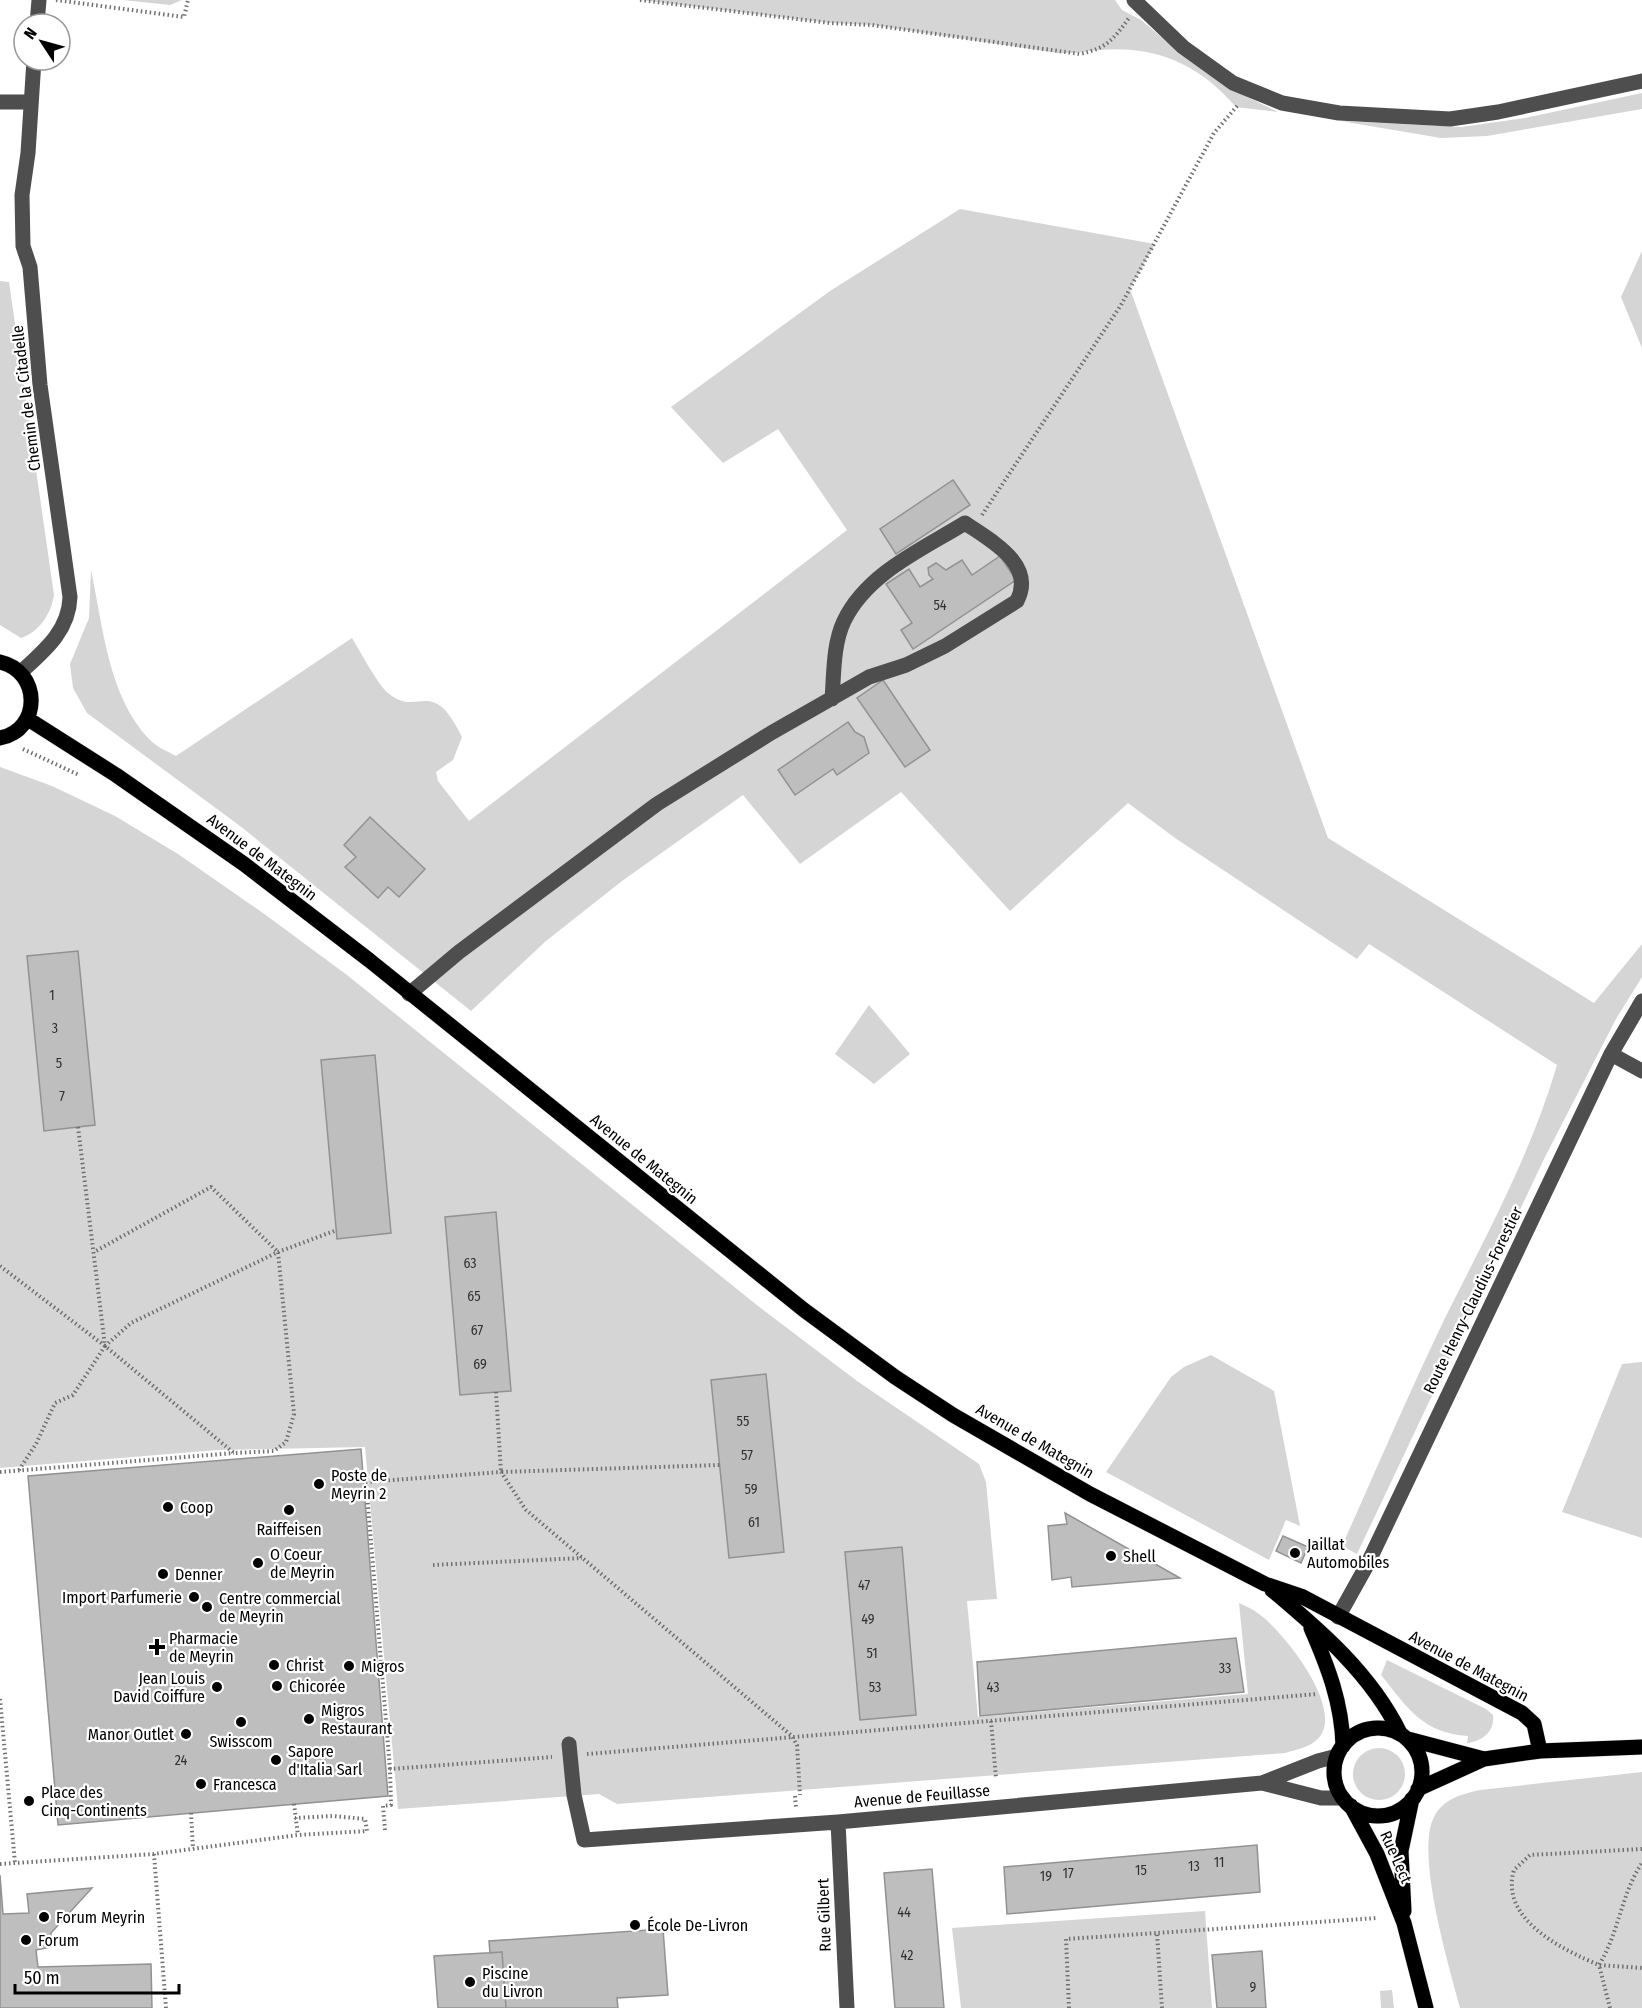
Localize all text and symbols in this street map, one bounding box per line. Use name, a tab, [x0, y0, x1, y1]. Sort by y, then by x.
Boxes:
north arrow	[12, 12, 72, 72]
text: N	[20, 24, 41, 43]
street label: Chemin de la Citadelle	[8, 324, 44, 472]
house number: 54	[933, 597, 947, 614]
street label: Avenue de Mategnin	[203, 810, 321, 904]
house number: 1	[49, 987, 55, 1004]
house number: 3	[52, 1020, 58, 1037]
house number: 5	[56, 1055, 62, 1072]
house number: 7	[59, 1088, 65, 1105]
street label: Avenue de Mategnin	[586, 1110, 702, 1208]
street label: Route Henry-Claudius-Forestier	[1419, 1203, 1527, 1397]
house number: 63	[463, 1255, 477, 1272]
house number: 65	[467, 1288, 481, 1305]
house number: 67	[471, 1322, 483, 1339]
house number: 69	[473, 1356, 487, 1373]
street label: Avenue de Mategnin	[973, 1400, 1097, 1482]
house number: 55	[737, 1413, 749, 1430]
house number: 57	[741, 1447, 753, 1464]
place label: Poste de Meyrin 2	[331, 1466, 387, 1503]
marker: Poste de Meyrin 2	[312, 1477, 326, 1491]
house number: 59	[744, 1481, 758, 1498]
place label: Coop	[180, 1498, 213, 1517]
marker: Coop	[161, 1500, 175, 1514]
marker: Raiffeisen	[282, 1503, 296, 1517]
house number: 61	[748, 1514, 760, 1531]
place label: Raiffeisen	[256, 1520, 322, 1539]
place label: Jaillat Automobiles	[1307, 1535, 1390, 1572]
place label: O Coeur de Meyrin	[270, 1545, 335, 1582]
marker: Jaillat Automobiles	[1288, 1546, 1302, 1560]
place label: Shell	[1123, 1547, 1156, 1566]
marker: Shell	[1104, 1549, 1118, 1563]
marker: O Coeur de Meyrin	[251, 1556, 265, 1570]
place label: Denner	[175, 1565, 223, 1584]
marker: Denner	[156, 1567, 170, 1581]
house number: 47	[858, 1577, 870, 1594]
place label: Import Parfumerie	[62, 1588, 182, 1607]
place label: Centre commercial de Meyrin	[219, 1589, 341, 1626]
marker: Import Parfumerie	[187, 1590, 201, 1604]
marker: Centre commercial de Meyrin	[200, 1600, 214, 1614]
house number: 49	[861, 1611, 875, 1628]
street label: Avenue de Mategnin	[1406, 1626, 1532, 1706]
place label: Pharmacie de Meyrin	[169, 1629, 238, 1666]
marker: Pharmacie de Meyrin	[150, 1640, 164, 1654]
house number: 51	[866, 1645, 878, 1662]
place label: Christ	[286, 1656, 325, 1675]
place label: Migros	[361, 1657, 404, 1676]
marker: Christ	[267, 1658, 281, 1672]
marker: Migros	[342, 1659, 356, 1673]
house number: 33	[1219, 1660, 1231, 1677]
place label: Jean Louis David Coiffure	[113, 1669, 205, 1706]
place label: Chicorée	[289, 1677, 345, 1696]
marker: Chicorée	[270, 1679, 284, 1693]
house number: 53	[869, 1679, 881, 1696]
house number: 43	[987, 1679, 999, 1696]
marker: Jean Louis David Coiffure	[210, 1680, 224, 1694]
place label: Migros Restaurant	[321, 1701, 393, 1738]
marker: Migros Restaurant	[302, 1712, 316, 1726]
marker: Swisscom	[234, 1715, 248, 1729]
place label: Manor Outlet	[88, 1725, 175, 1744]
marker: Manor Outlet	[179, 1727, 193, 1741]
place label: Swisscom	[209, 1732, 273, 1751]
place label: Sapore d'Italia Sarl	[288, 1742, 362, 1779]
house number: 24	[175, 1752, 188, 1769]
marker: Sapore d'Italia Sarl	[269, 1753, 283, 1767]
place label: Francesca	[213, 1775, 277, 1794]
marker: Francesca	[194, 1777, 208, 1791]
street label: Avenue de Feuillasse	[853, 1781, 991, 1811]
place label: Place des Cinq-Continents	[41, 1783, 147, 1820]
marker: Place des Cinq-Continents	[22, 1794, 36, 1808]
street label: Rue Lect	[1376, 1828, 1416, 1887]
house number: 11	[1214, 1854, 1224, 1871]
house number: 13	[1188, 1858, 1200, 1875]
house number: 15	[1135, 1862, 1147, 1879]
house number: 17	[1062, 1865, 1074, 1882]
house number: 19	[1040, 1868, 1052, 1885]
street label: Rue Gilbert	[813, 1877, 835, 1952]
house number: 44	[897, 1904, 911, 1921]
place label: Forum Meyrin	[56, 1908, 145, 1927]
marker: Forum Meyrin	[37, 1910, 51, 1924]
place label: École De-Livron	[647, 1916, 748, 1935]
marker: École De-Livron	[628, 1918, 642, 1932]
place label: Forum	[38, 1931, 79, 1950]
marker: Forum	[19, 1933, 33, 1947]
house number: 42	[901, 1947, 913, 1964]
scale bar	[15, 1957, 178, 1995]
place label: Piscine du Livron	[482, 1964, 543, 2001]
text: 50 m	[24, 1967, 60, 1989]
marker: Piscine du Livron	[463, 1975, 477, 1989]
house number: 9	[1250, 1979, 1257, 1996]

